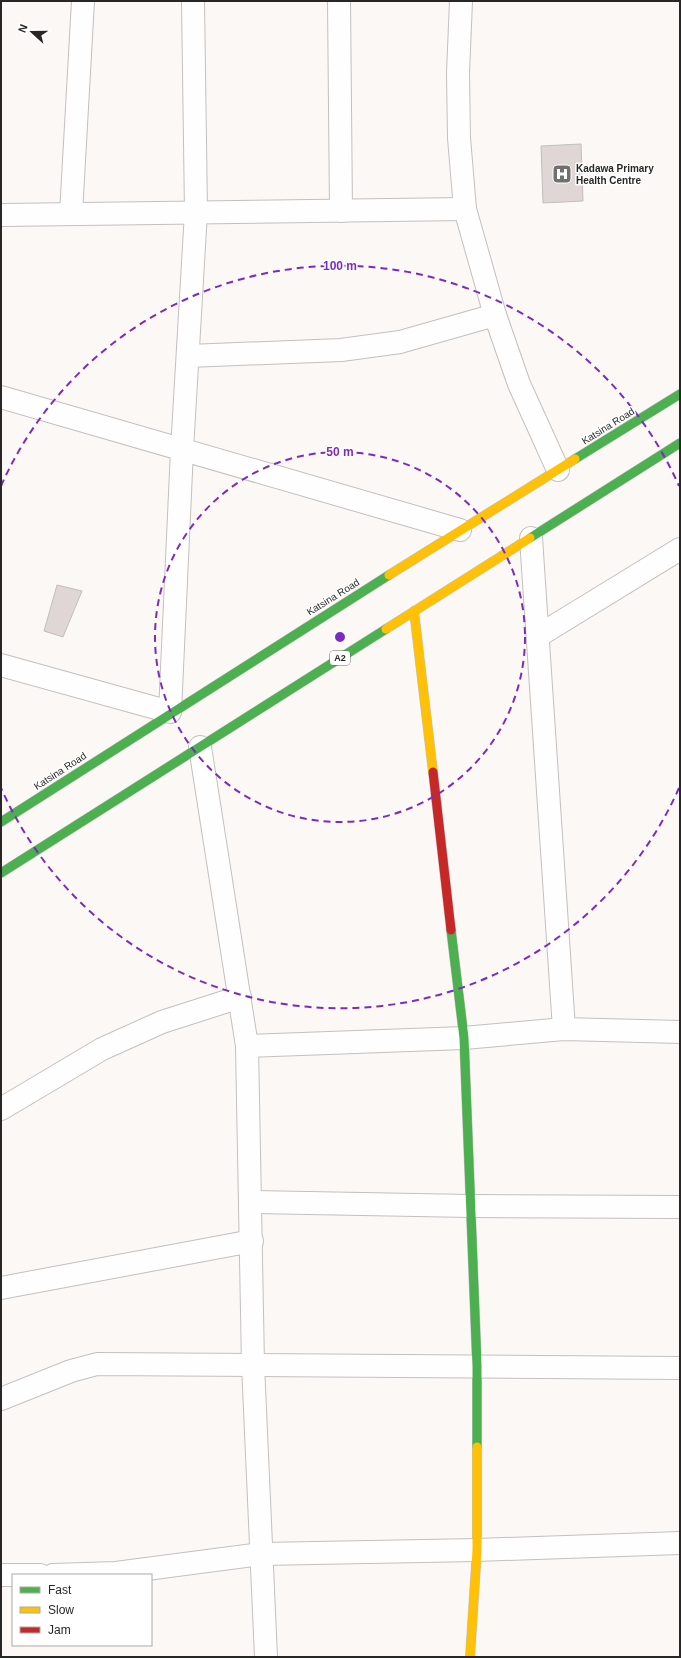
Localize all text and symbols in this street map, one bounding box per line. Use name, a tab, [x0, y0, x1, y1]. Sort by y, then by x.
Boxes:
north arrow	[12, 12, 52, 52]
text: N	[16, 23, 30, 34]
hospital icon: Kadawa Primary Health Centre	[551, 163, 573, 185]
place label: Kadawa Primary Health Centre	[576, 163, 654, 186]
text: 100 m	[323, 259, 357, 273]
street label: Katsina Road	[580, 405, 636, 447]
text: 50 m	[326, 445, 354, 459]
street label: Katsina Road	[305, 576, 361, 618]
centre of rings	[333, 630, 347, 644]
road number: A2	[330, 651, 350, 665]
street label: Katsina Road	[32, 750, 88, 792]
legend	[12, 1574, 152, 1646]
text: Fast	[48, 1583, 72, 1597]
text: Slow	[48, 1603, 74, 1617]
text: Jam	[48, 1623, 71, 1637]

